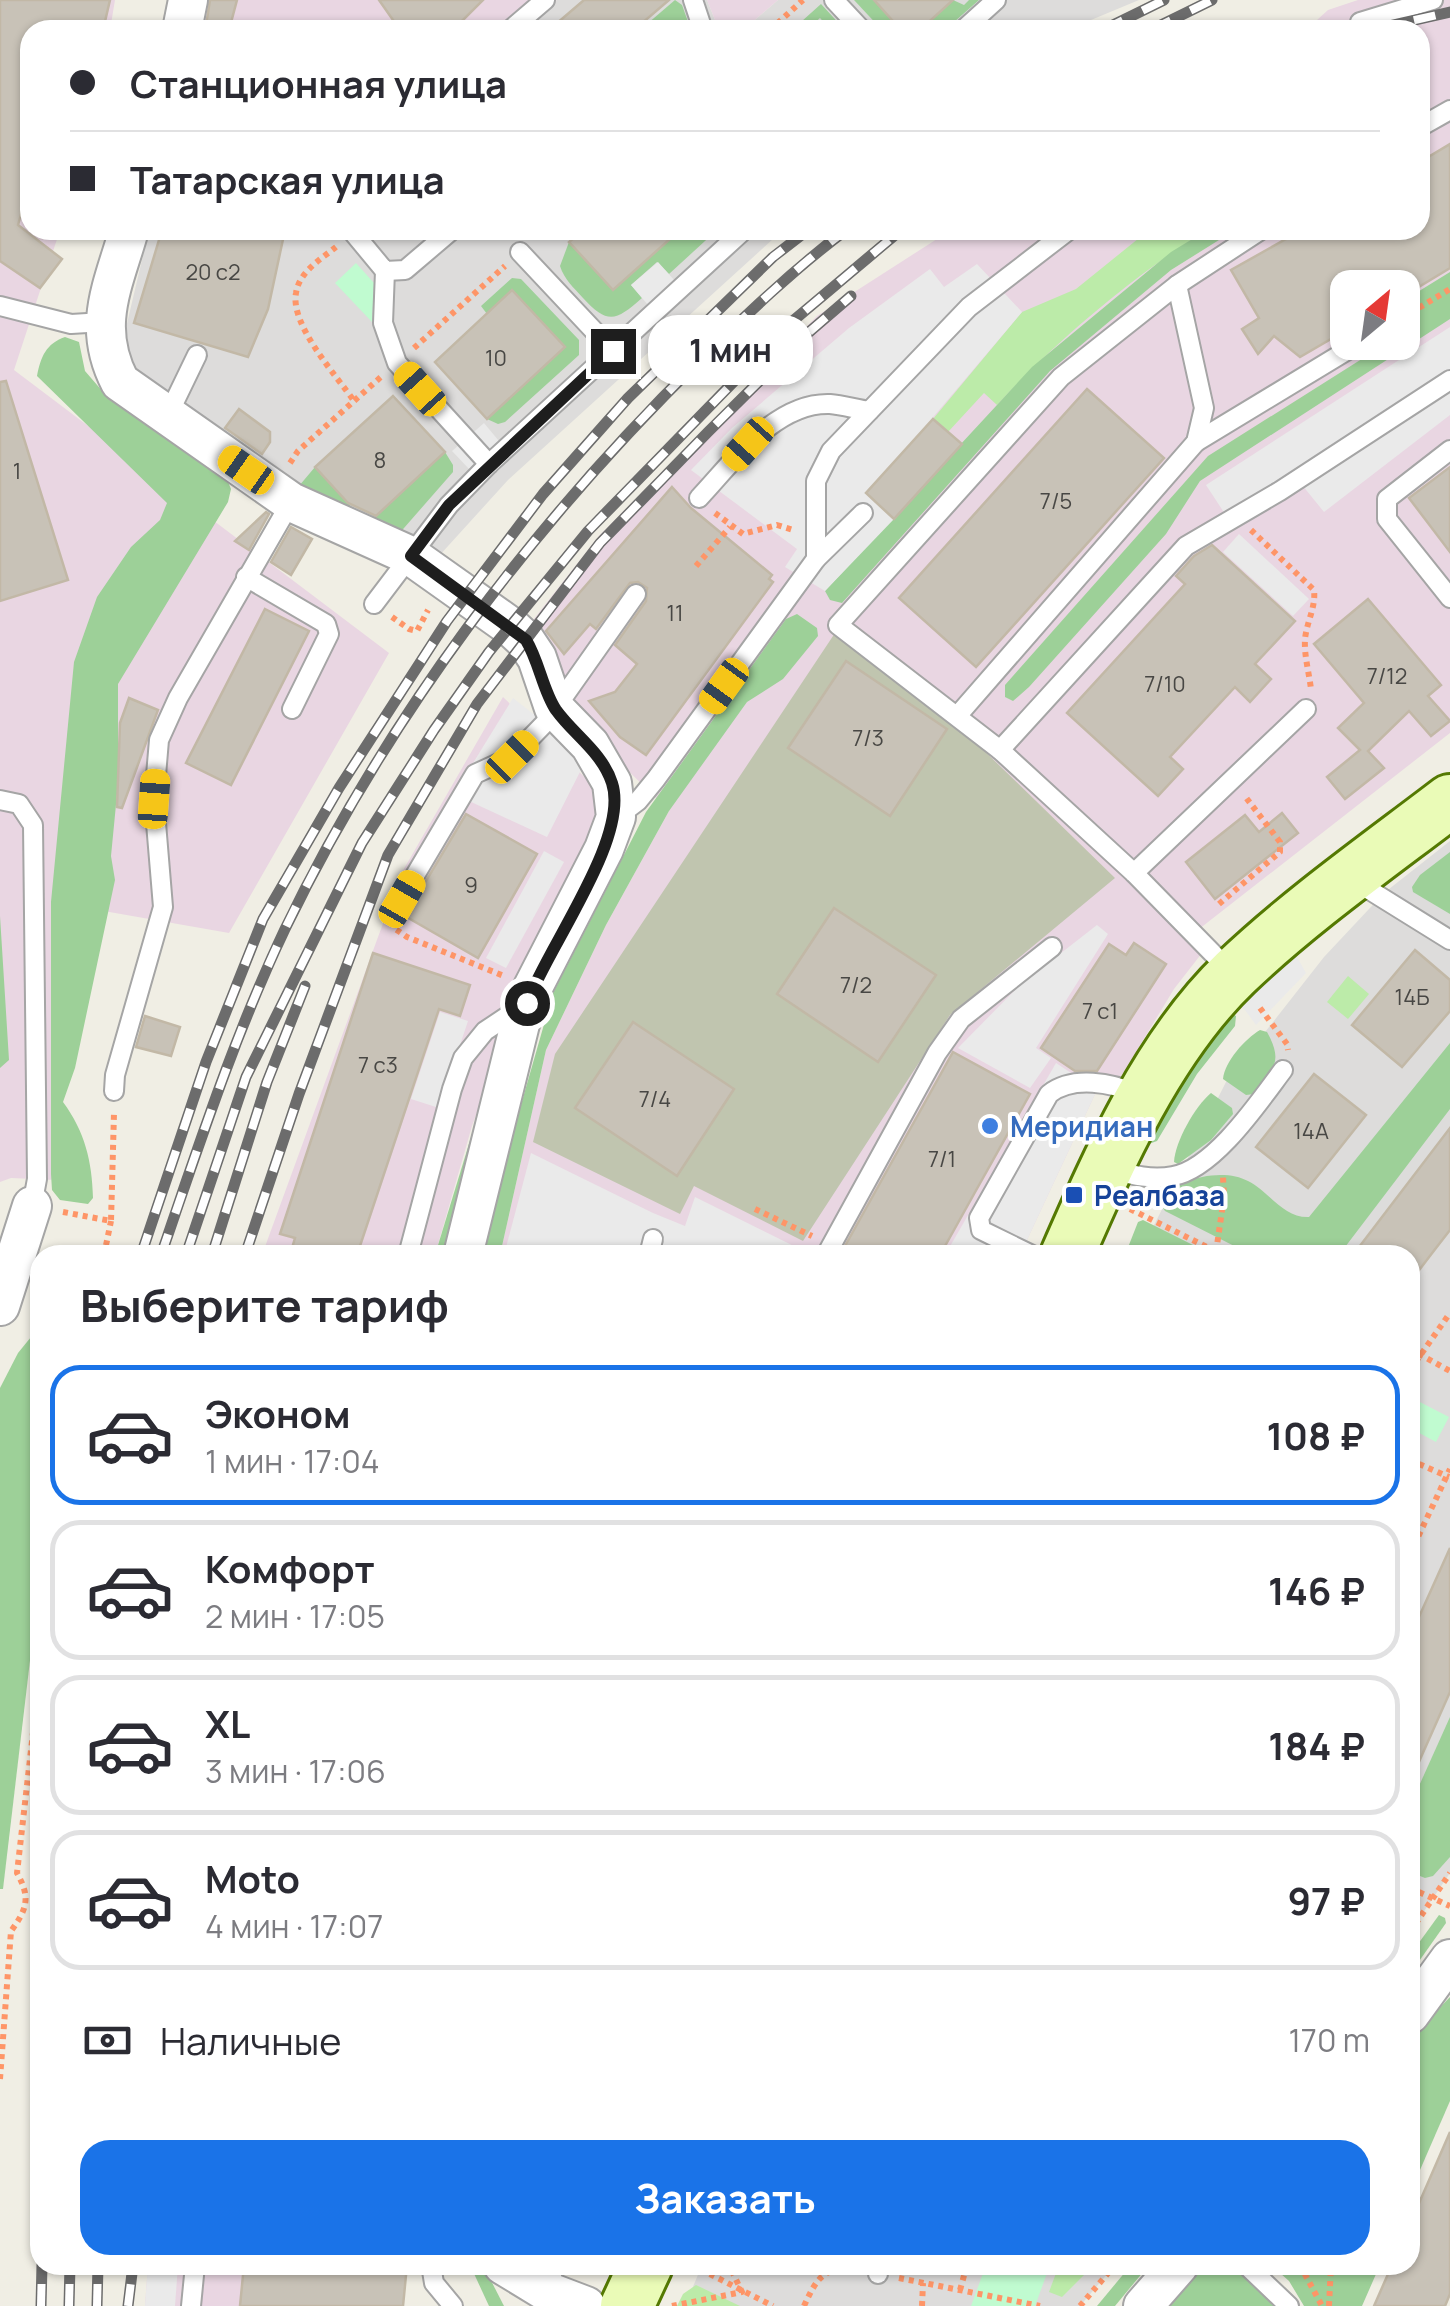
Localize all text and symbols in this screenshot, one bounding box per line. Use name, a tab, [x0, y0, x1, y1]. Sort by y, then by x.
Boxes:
text: Станционная улица	[130, 57, 507, 109]
text: Татарская улица	[130, 153, 445, 205]
house number: 20 с2	[185, 257, 241, 287]
north arrow	[1330, 270, 1420, 360]
map controls	[1330, 270, 1420, 360]
callout: 1 мин	[648, 316, 813, 386]
text: 1 мин	[689, 328, 772, 372]
route end	[591, 329, 636, 374]
house number: 10	[485, 343, 507, 373]
car	[389, 357, 451, 421]
car	[717, 412, 779, 476]
car	[213, 441, 279, 499]
house number: 8	[374, 445, 386, 475]
house number: 1	[13, 456, 21, 486]
house number: 7/5	[1040, 486, 1072, 516]
house number: 11	[666, 598, 684, 628]
car	[694, 653, 754, 719]
house number: 7/12	[1367, 661, 1407, 691]
house number: 7/10	[1144, 669, 1186, 699]
house number: 7/3	[852, 723, 884, 753]
car	[480, 725, 544, 789]
car	[137, 768, 171, 830]
car	[374, 866, 430, 932]
house number: 9	[464, 870, 478, 900]
house number: 7/2	[840, 970, 872, 1000]
route start	[505, 981, 550, 1026]
house number: 14Б	[1395, 982, 1429, 1012]
house number: 7 с1	[1082, 996, 1118, 1026]
house number: 7 с3	[358, 1050, 398, 1080]
house number: 7/4	[639, 1084, 671, 1114]
place label: Меридиан	[1010, 1107, 1153, 1145]
marker: Меридиан	[979, 1115, 1001, 1137]
house number: 14А	[1293, 1116, 1329, 1146]
house number: 7/1	[928, 1144, 956, 1174]
place label: Реалбаза	[1094, 1176, 1225, 1214]
marker: Реалбаза	[1063, 1184, 1085, 1206]
text: Выберите тариф	[80, 1274, 449, 1336]
text: Эконом	[205, 1387, 351, 1439]
icon: car	[85, 1390, 175, 1480]
text: 108 ₽	[1266, 1409, 1365, 1461]
text: 1 мин · 17:04	[205, 1439, 380, 1483]
text: Комфорт	[205, 1542, 375, 1594]
icon: car	[85, 1545, 175, 1635]
text: 146 ₽	[1268, 1564, 1365, 1616]
text: 2 мин · 17:05	[205, 1594, 385, 1638]
text: XL	[205, 1697, 250, 1749]
icon: car	[85, 1700, 175, 1790]
text: 184 ₽	[1268, 1719, 1365, 1771]
text: 3 мин · 17:06	[205, 1749, 386, 1793]
text: Moto	[205, 1852, 300, 1904]
icon: car	[85, 1855, 175, 1945]
text: 97 ₽	[1288, 1874, 1365, 1926]
text: 4 мин · 17:07	[205, 1904, 383, 1948]
icon: cash	[80, 2013, 135, 2068]
text: Наличные	[160, 2014, 341, 2066]
text: 170 m	[1288, 2018, 1370, 2062]
button: Заказать	[80, 2140, 1370, 2255]

